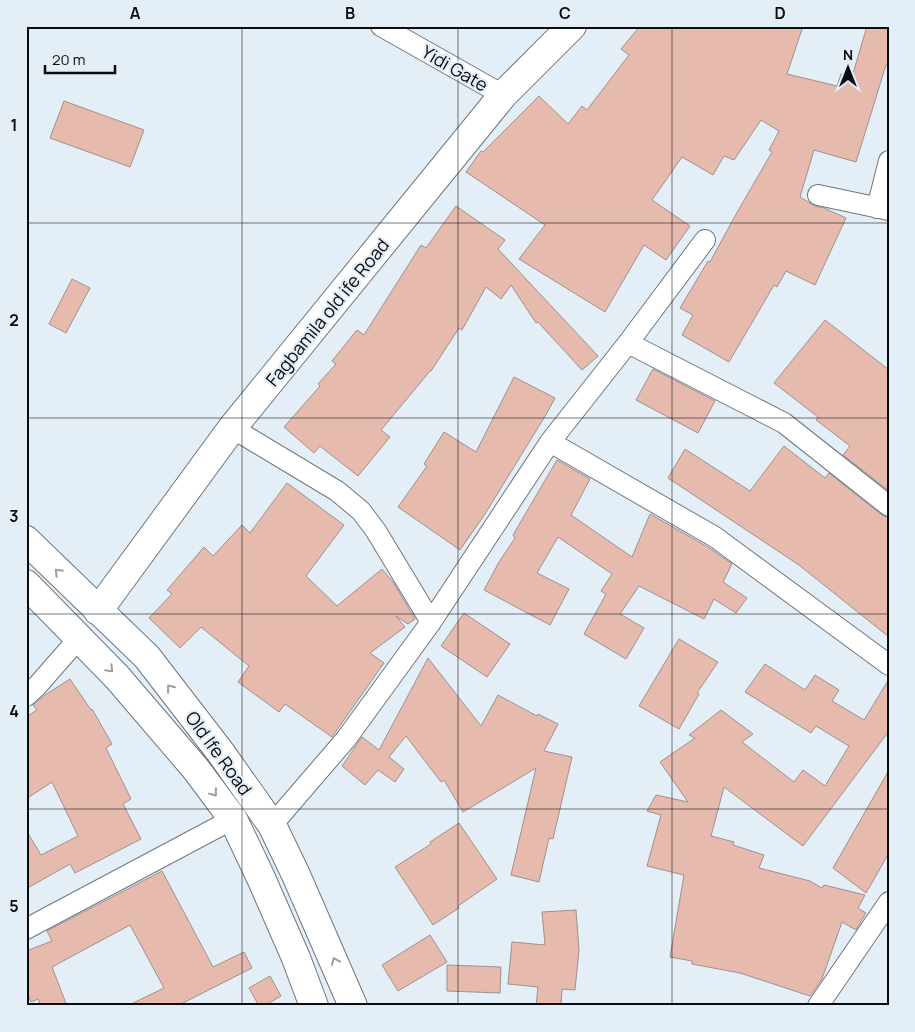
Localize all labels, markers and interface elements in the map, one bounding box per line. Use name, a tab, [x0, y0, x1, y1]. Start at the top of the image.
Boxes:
text: A	[130, 2, 141, 24]
text: B	[345, 2, 355, 24]
text: C	[559, 2, 571, 24]
text: D	[774, 2, 786, 24]
street label: Yidi Gate	[417, 39, 493, 97]
scale bar	[45, 42, 115, 74]
north arrow	[822, 42, 872, 92]
text: N	[843, 45, 853, 64]
text: 20 m	[52, 49, 85, 70]
text: 1	[10, 114, 18, 136]
street label: Fagbamila old ife Road	[260, 233, 394, 391]
text: 2	[9, 309, 19, 331]
text: 3	[9, 505, 19, 527]
one-way arrow	[54, 568, 63, 577]
one-way arrow	[104, 663, 113, 672]
one-way arrow	[168, 685, 176, 694]
text: 4	[9, 700, 19, 722]
street label: Old Ife Road	[180, 706, 258, 800]
one-way arrow	[208, 787, 217, 797]
text: 5	[9, 895, 19, 917]
one-way arrow	[331, 957, 341, 966]

